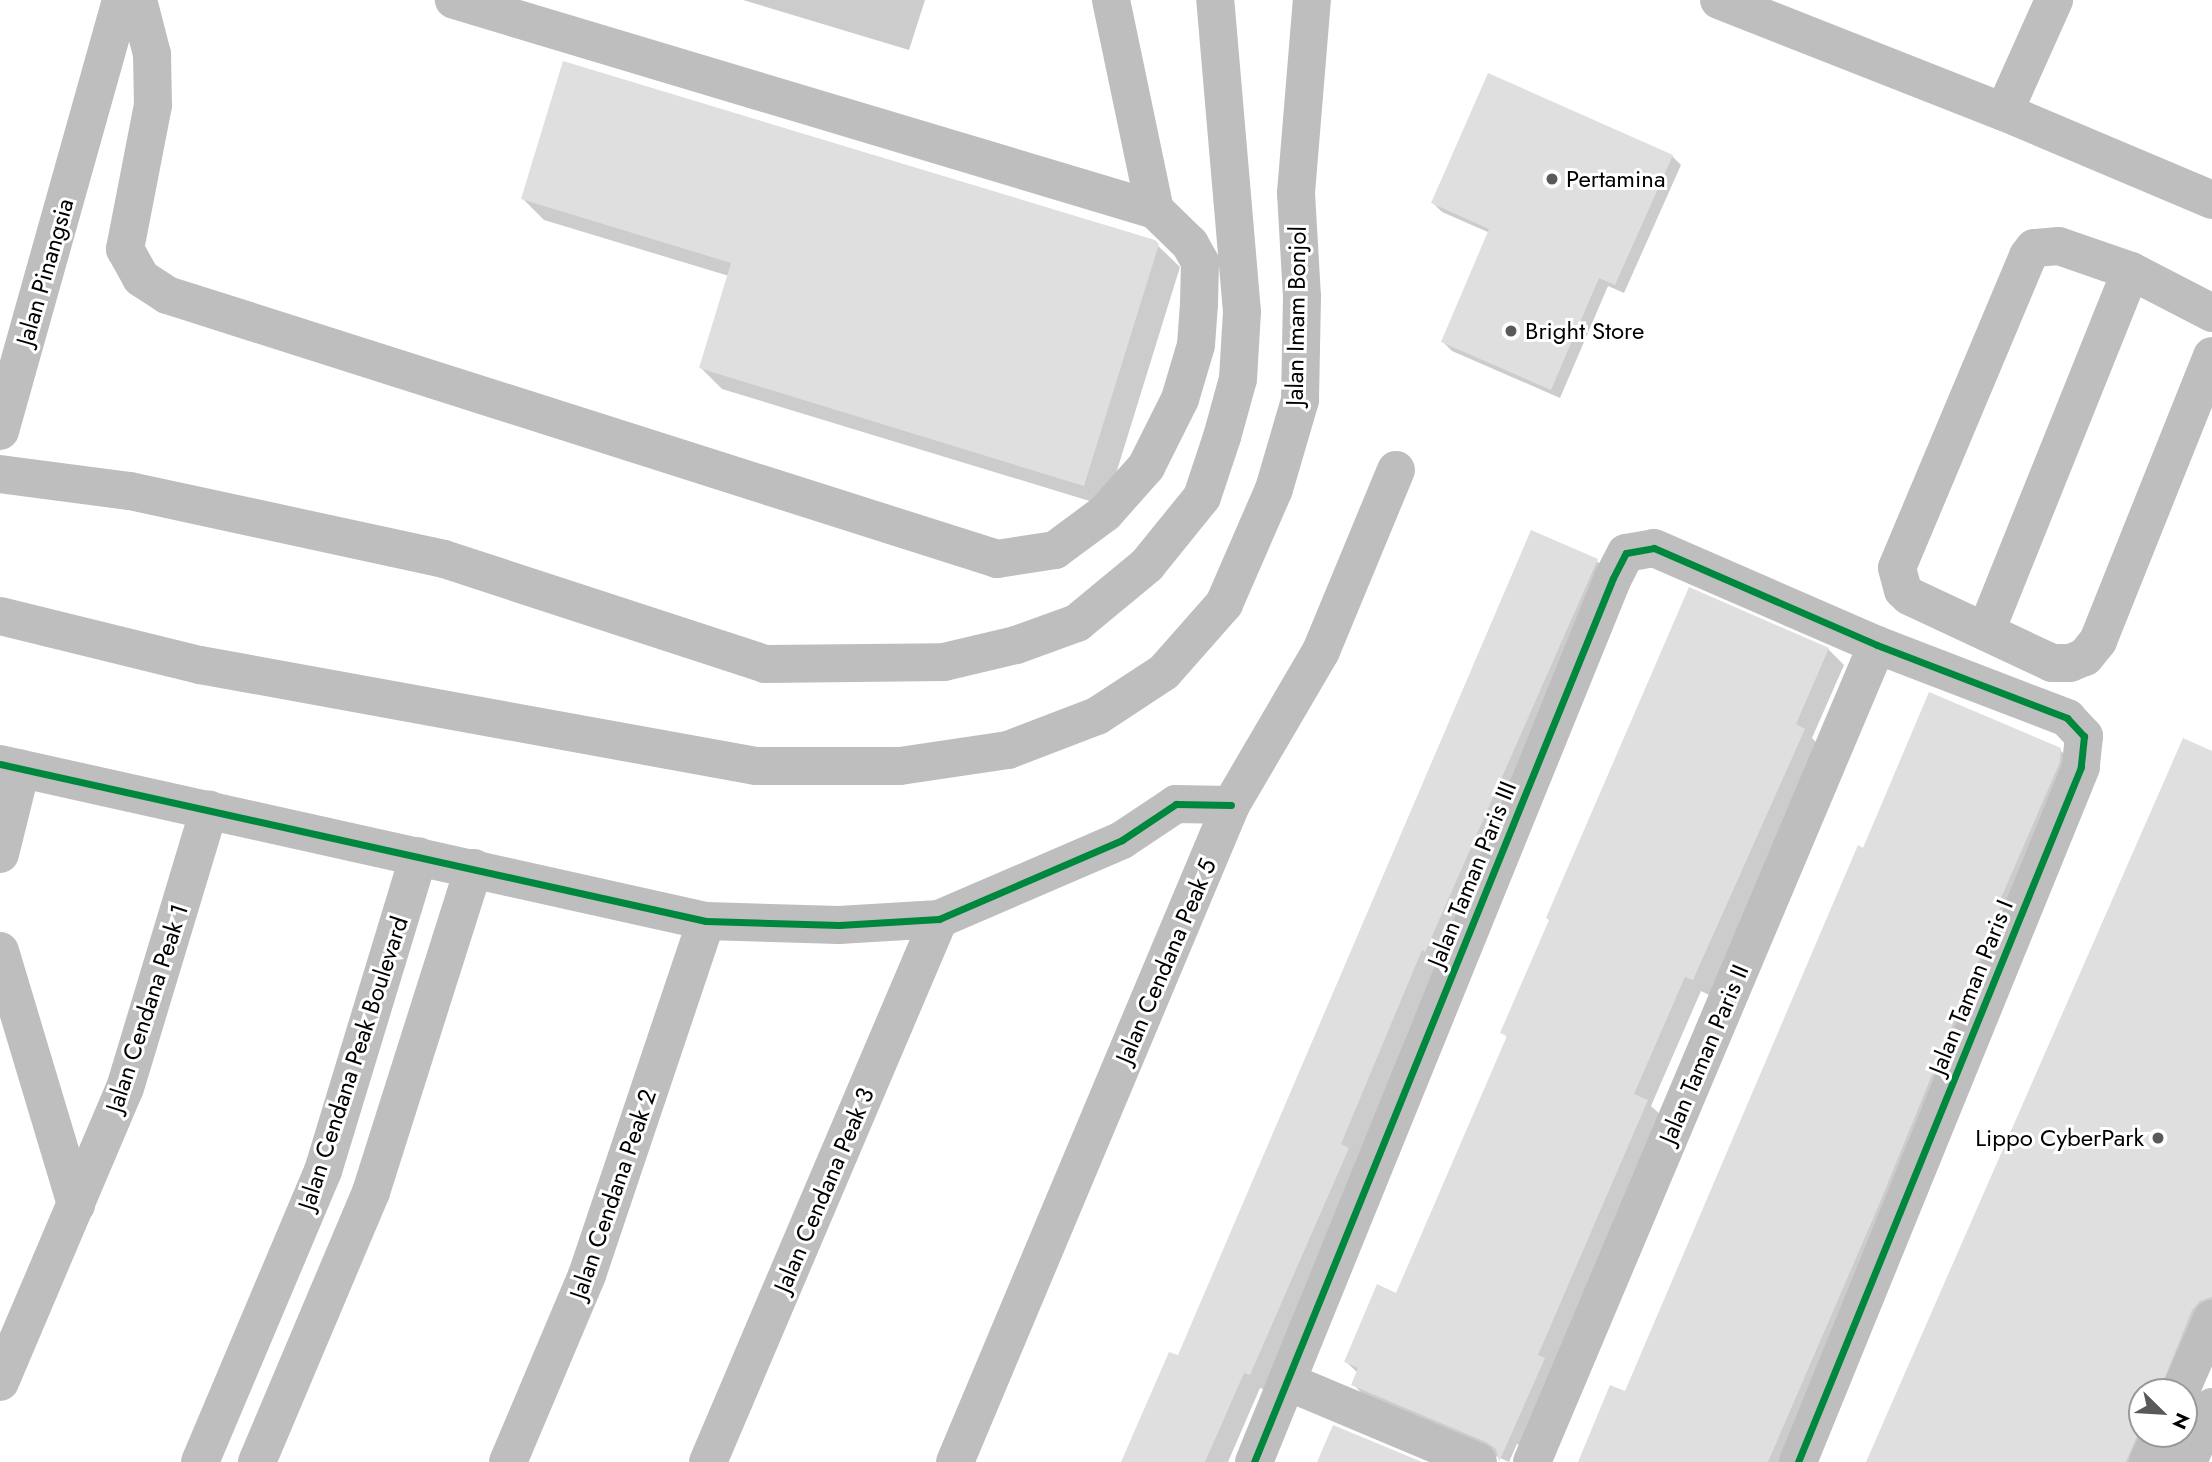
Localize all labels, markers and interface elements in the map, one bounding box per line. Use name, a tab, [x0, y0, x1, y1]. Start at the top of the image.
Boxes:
place label: Pertamina	[1566, 165, 1665, 193]
marker: Pertamina	[1544, 171, 1560, 187]
street label: Jalan Pinangsia	[10, 195, 80, 349]
street label: Jalan Imam Bonjol	[1280, 226, 1312, 406]
place label: Bright Store	[1525, 317, 1644, 345]
marker: Bright Store	[1503, 323, 1519, 339]
street label: Jalan Taman Paris III	[1422, 777, 1522, 971]
street label: Jalan Cendana Peak 5	[1110, 854, 1222, 1068]
street label: Jalan Taman Paris I	[1923, 896, 2019, 1078]
street label: Jalan Cendana Peak 1	[100, 900, 194, 1116]
street label: Jalan Cendana Peak Boulevard	[292, 913, 414, 1213]
street label: Jalan Taman Paris II	[1653, 960, 1755, 1148]
street label: Jalan Cendana Peak 3	[768, 1083, 880, 1297]
street label: Jalan Cendana Peak 2	[564, 1085, 662, 1303]
place label: Lippo CyberPark	[1975, 1124, 2144, 1152]
marker: Lippo CyberPark	[2150, 1130, 2166, 1146]
north arrow	[2128, 1378, 2198, 1448]
text: N	[2165, 1409, 2196, 1433]

